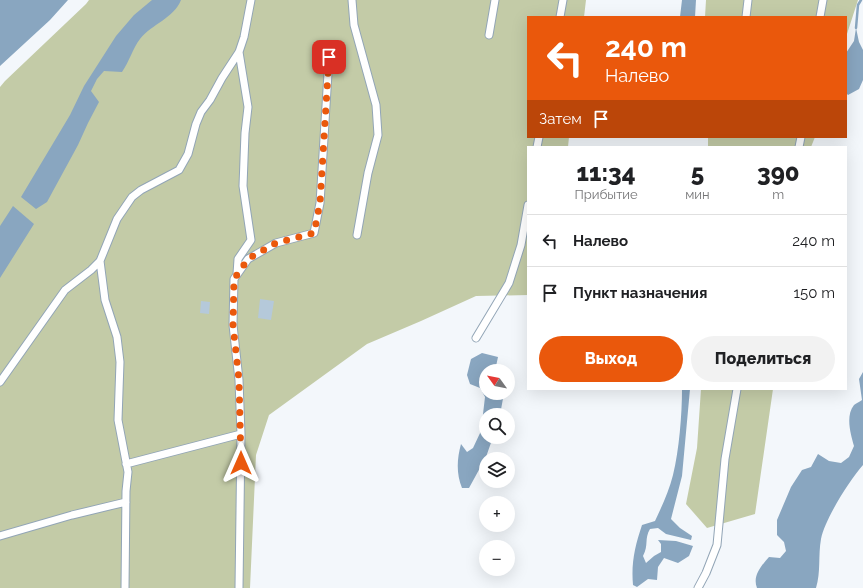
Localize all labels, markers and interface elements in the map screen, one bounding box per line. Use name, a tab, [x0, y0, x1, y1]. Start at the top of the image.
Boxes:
text: 240 m	[605, 31, 687, 64]
icon: left	[539, 32, 591, 84]
pin	[312, 40, 346, 74]
icon: arrive	[318, 46, 340, 68]
text: Налево	[605, 65, 669, 86]
icon: arrive	[590, 108, 612, 130]
text: Затем	[539, 110, 582, 128]
text: 11:34	[577, 158, 636, 187]
text: 5	[691, 158, 704, 187]
text: 390	[757, 158, 800, 187]
text: Прибытие	[574, 187, 638, 202]
text: мин	[685, 187, 710, 202]
text: m	[772, 187, 784, 202]
icon: left	[539, 230, 561, 252]
text: Налево	[573, 232, 628, 250]
text: 240 m	[792, 232, 835, 250]
icon: arrive	[539, 282, 561, 304]
text: Пункт назначения	[573, 284, 707, 302]
text: 150 m	[794, 284, 835, 302]
button: Выход	[539, 336, 683, 382]
button: Поделиться	[691, 336, 835, 382]
north arrow	[479, 364, 515, 400]
map controls	[479, 364, 515, 576]
button: search	[479, 408, 515, 444]
position arrow	[220, 442, 262, 484]
button: layers	[479, 452, 515, 488]
button: +	[479, 496, 515, 532]
button: −	[479, 540, 515, 576]

